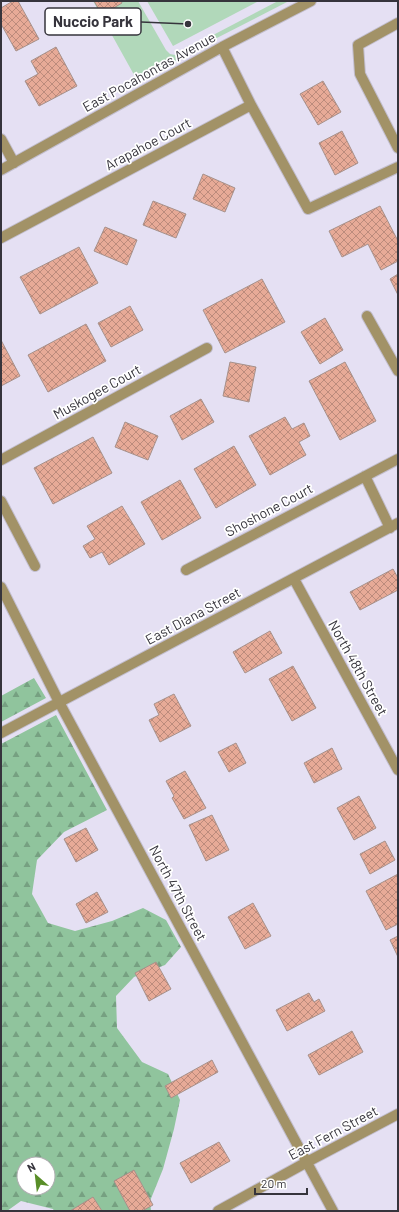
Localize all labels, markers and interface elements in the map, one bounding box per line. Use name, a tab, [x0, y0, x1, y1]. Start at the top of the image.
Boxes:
callout: Nuccio Park	[45, 8, 141, 35]
text: Nuccio Park	[53, 12, 133, 30]
street label: East Pocahontas Avenue	[79, 28, 218, 115]
street label: Arapahoe Court	[102, 114, 194, 173]
street label: Muskogee Court	[50, 360, 144, 423]
street label: Shoshone Court	[222, 479, 315, 540]
street label: East Diana Street	[142, 583, 243, 648]
street label: North 48th Street	[325, 617, 392, 718]
street label: North 47th Street	[146, 842, 211, 943]
street label: East Fern Street	[285, 1102, 380, 1163]
north arrow	[16, 1156, 56, 1196]
text: N	[25, 1159, 37, 1174]
scale bar	[255, 1170, 307, 1196]
text: 20 m	[261, 1176, 287, 1190]

